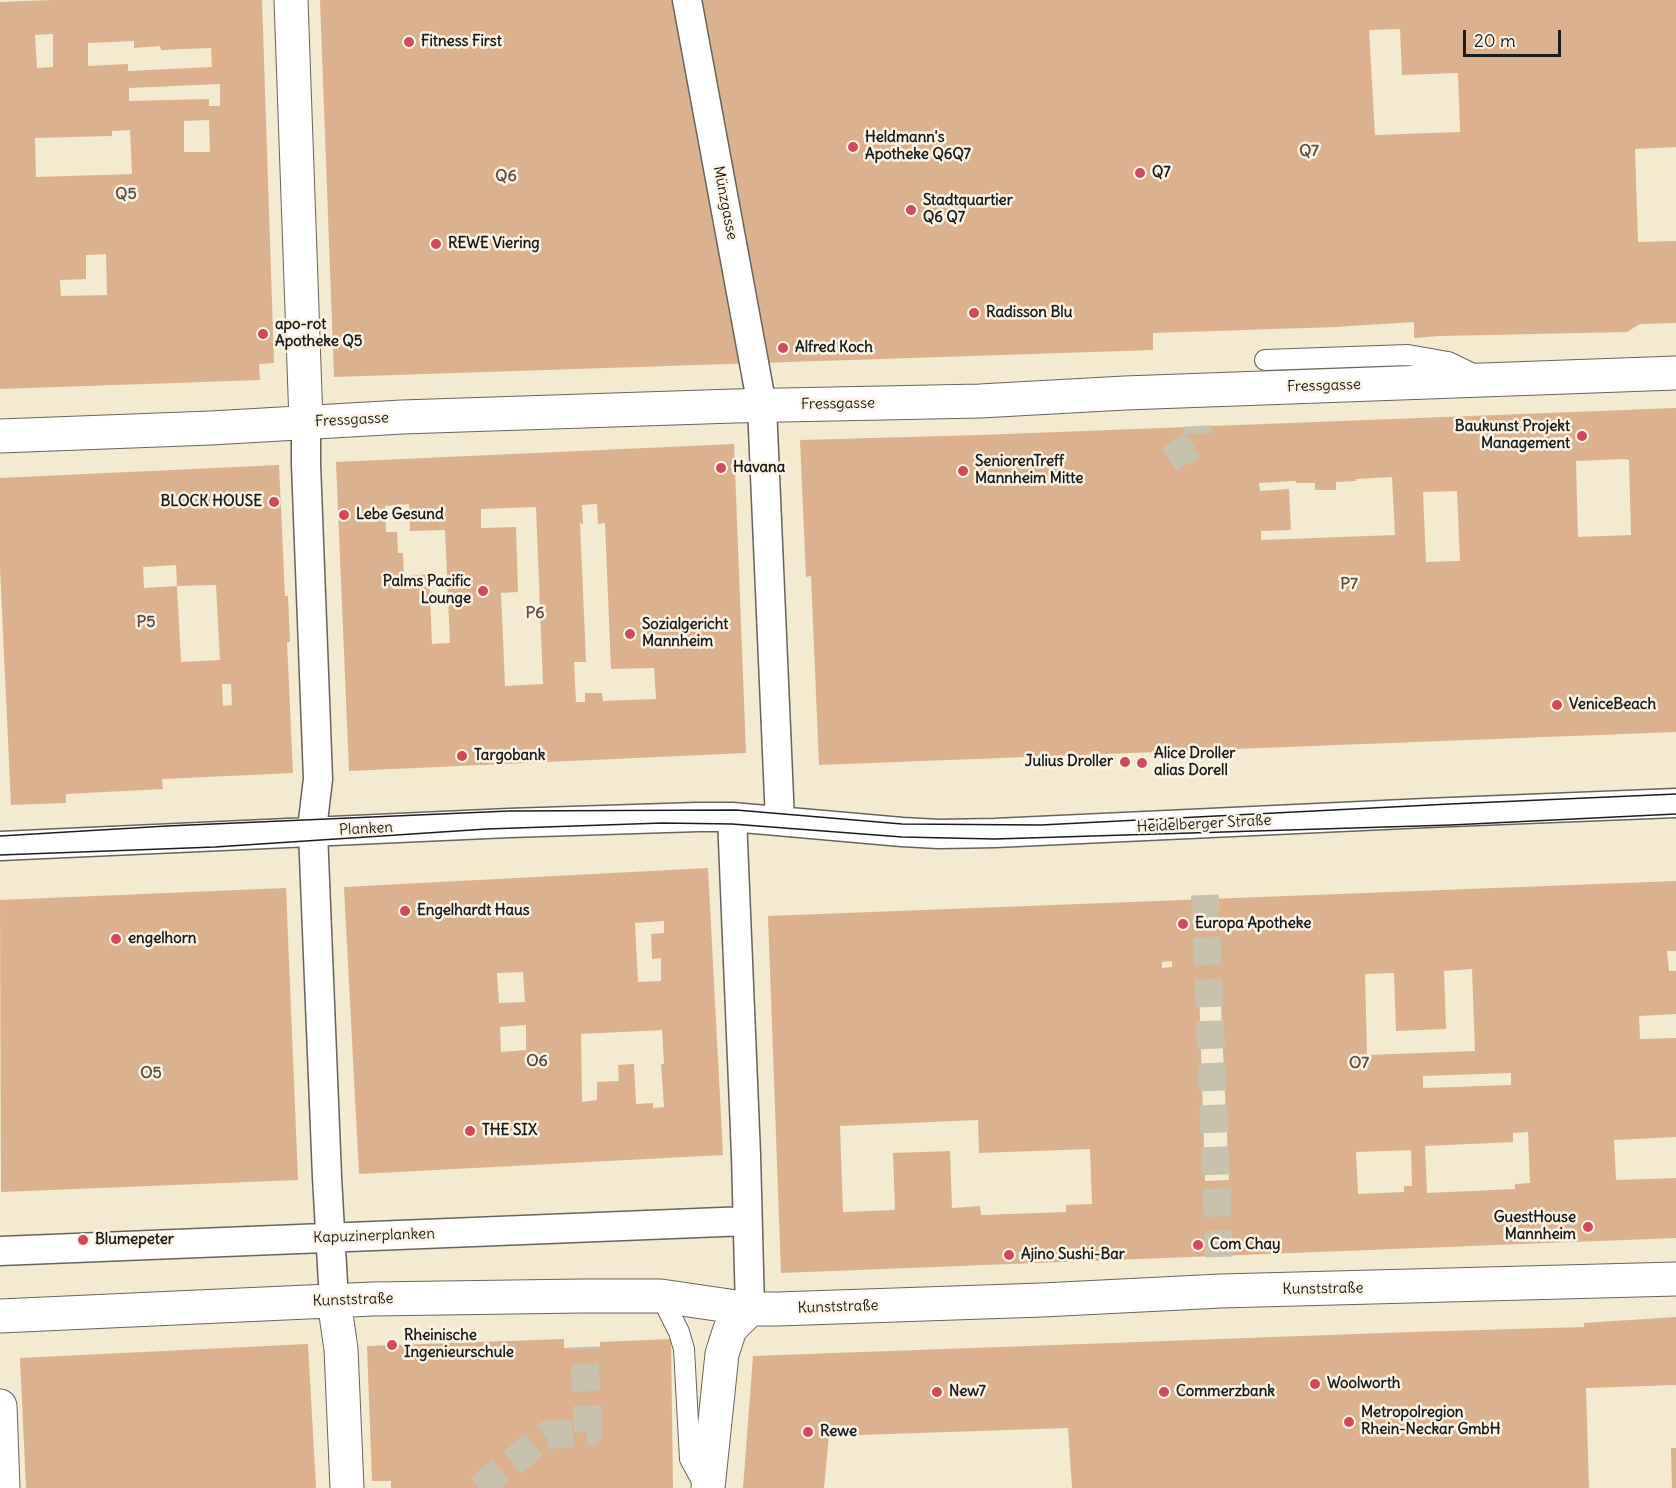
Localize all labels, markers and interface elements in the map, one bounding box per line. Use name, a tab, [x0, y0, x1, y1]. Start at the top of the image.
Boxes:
scale bar	[1466, 18, 1564, 56]
text: 20 m	[1474, 29, 1516, 52]
place label: Fitness First	[421, 33, 502, 51]
marker: Fitness First	[402, 35, 416, 49]
place label: Heldmann's Apotheke Q6Q7	[865, 129, 971, 164]
marker: Heldmann's Apotheke Q6Q7	[846, 140, 860, 154]
district label: Q7	[1299, 141, 1319, 161]
street label: Münzgasse	[709, 164, 741, 242]
place label: Q7	[1152, 164, 1171, 182]
district label: Q6	[495, 166, 517, 186]
marker: Q7	[1133, 166, 1147, 180]
district label: Q5	[115, 184, 137, 204]
place label: Stadtquartier Q6 Q7	[923, 192, 1013, 227]
marker: Stadtquartier Q6 Q7	[904, 203, 918, 217]
place label: REWE Viering	[448, 235, 540, 253]
marker: REWE Viering	[429, 237, 443, 251]
place label: Radisson Blu	[986, 304, 1072, 322]
marker: Radisson Blu	[967, 306, 981, 320]
place label: apo-rot Apotheke Q5	[275, 316, 362, 351]
marker: apo-rot Apotheke Q5	[256, 327, 270, 341]
place label: Alfred Koch	[795, 339, 873, 357]
marker: Alfred Koch	[776, 341, 790, 355]
street label: Fressgasse	[1287, 376, 1361, 396]
street label: Fressgasse	[801, 394, 875, 414]
street label: Fressgasse	[315, 409, 389, 431]
place label: Baukunst Projekt Management	[1455, 418, 1570, 453]
marker: Baukunst Projekt Management	[1575, 429, 1589, 443]
place label: SeniorenTreff Mannheim Mitte	[975, 453, 1083, 488]
place label: Havana	[733, 459, 785, 477]
marker: Havana	[714, 461, 728, 475]
marker: SeniorenTreff Mannheim Mitte	[956, 464, 970, 478]
place label: BLOCK HOUSE	[160, 493, 262, 511]
marker: BLOCK HOUSE	[267, 495, 281, 509]
place label: Lebe Gesund	[356, 506, 444, 524]
marker: Lebe Gesund	[337, 508, 351, 522]
place label: Palms Pacific Lounge	[383, 573, 471, 608]
district label: P7	[1340, 574, 1358, 594]
marker: Palms Pacific Lounge	[476, 584, 490, 598]
district label: P6	[526, 603, 544, 623]
district label: P5	[137, 612, 155, 632]
place label: Sozialgericht Mannheim	[642, 616, 728, 651]
marker: Sozialgericht Mannheim	[623, 627, 637, 641]
place label: VeniceBeach	[1569, 696, 1656, 714]
marker: VeniceBeach	[1550, 698, 1564, 712]
place label: Alice Droller alias Dorell	[1154, 745, 1235, 780]
place label: Targobank	[474, 747, 545, 765]
marker: Targobank	[455, 749, 469, 763]
place label: Julius Droller	[1025, 753, 1113, 771]
marker: Julius Droller	[1118, 755, 1132, 769]
marker: Alice Droller alias Dorell	[1135, 756, 1149, 770]
street label: Heidelberger Straße	[1136, 811, 1272, 837]
street label: Planken	[339, 819, 393, 839]
place label: Engelhardt Haus	[417, 902, 530, 920]
marker: Engelhardt Haus	[398, 904, 412, 918]
place label: Europa Apotheke	[1195, 915, 1311, 933]
marker: Europa Apotheke	[1176, 917, 1190, 931]
place label: engelhorn	[128, 930, 196, 948]
marker: engelhorn	[109, 932, 123, 946]
district label: O6	[526, 1051, 548, 1071]
district label: O7	[1349, 1053, 1369, 1073]
district label: O5	[140, 1063, 162, 1083]
place label: THE SIX	[482, 1122, 537, 1140]
marker: THE SIX	[463, 1124, 477, 1138]
place label: GuestHouse Mannheim	[1494, 1209, 1576, 1244]
marker: GuestHouse Mannheim	[1581, 1220, 1595, 1234]
street label: Kapuzinerplanken	[313, 1225, 435, 1247]
place label: Blumepeter	[95, 1231, 174, 1249]
marker: Blumepeter	[76, 1233, 90, 1247]
place label: Com Chay	[1210, 1236, 1280, 1254]
marker: Com Chay	[1191, 1238, 1205, 1252]
place label: Ajino Sushi-Bar	[1021, 1246, 1125, 1264]
marker: Ajino Sushi-Bar	[1002, 1248, 1016, 1262]
street label: Kunststraße	[1282, 1279, 1364, 1299]
street label: Kunststraße	[312, 1290, 394, 1310]
street label: Kunststraße	[797, 1297, 879, 1317]
place label: Rheinische Ingenieurschule	[404, 1327, 514, 1362]
marker: Rheinische Ingenieurschule	[385, 1338, 399, 1352]
place label: Woolworth	[1327, 1375, 1400, 1393]
marker: Woolworth	[1308, 1377, 1322, 1391]
place label: New7	[949, 1383, 986, 1401]
place label: Commerzbank	[1176, 1383, 1275, 1401]
marker: New7	[930, 1385, 944, 1399]
marker: Commerzbank	[1157, 1385, 1171, 1399]
place label: Metropolregion Rhein-Neckar GmbH	[1361, 1404, 1500, 1439]
marker: Metropolregion Rhein-Neckar GmbH	[1342, 1415, 1356, 1429]
place label: Rewe	[820, 1423, 857, 1441]
marker: Rewe	[801, 1425, 815, 1439]

